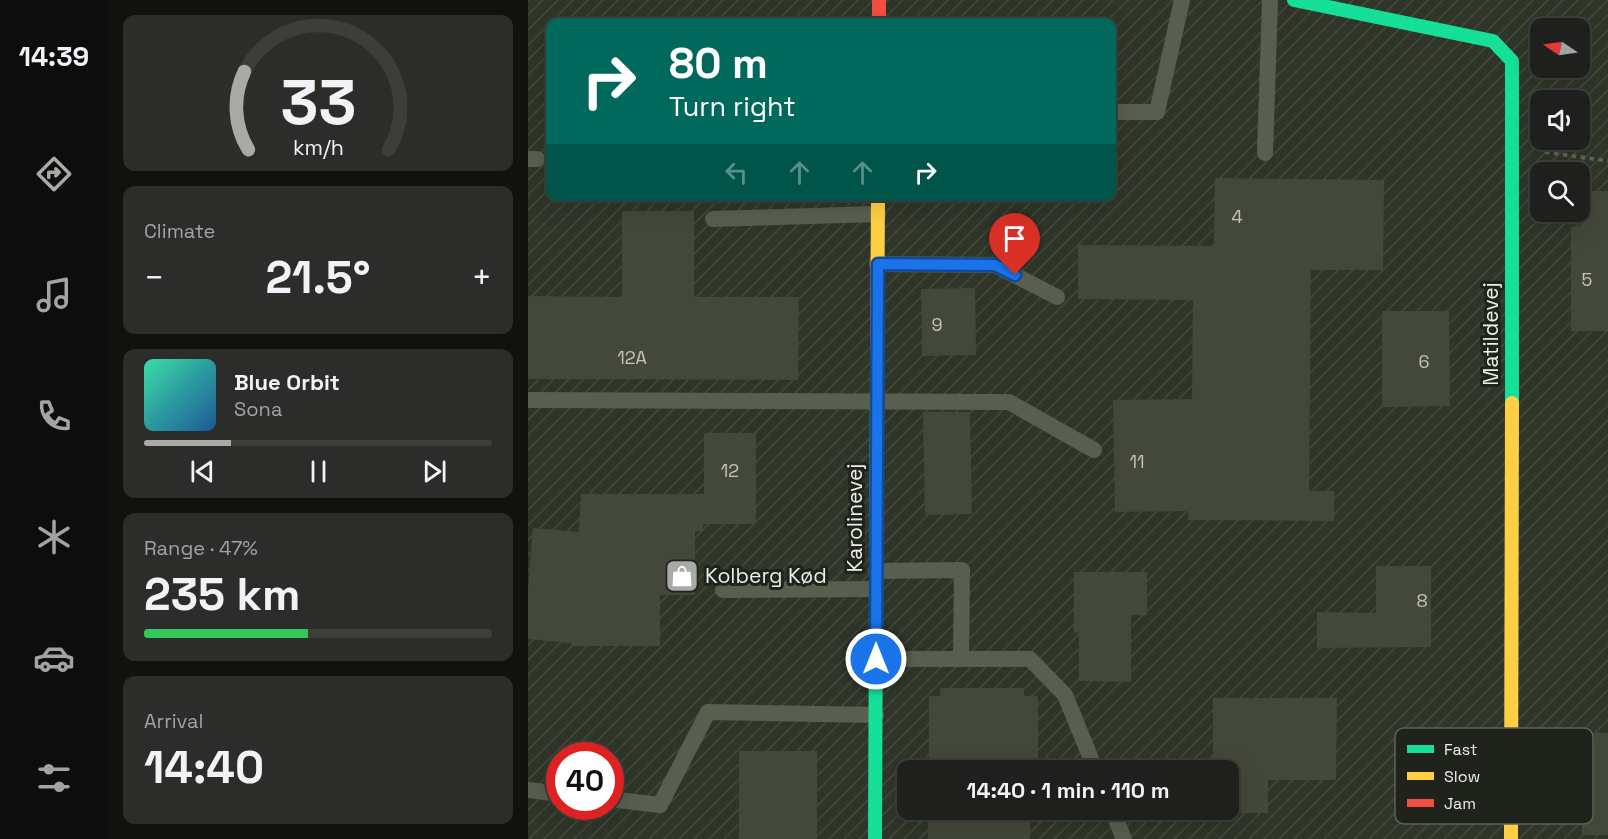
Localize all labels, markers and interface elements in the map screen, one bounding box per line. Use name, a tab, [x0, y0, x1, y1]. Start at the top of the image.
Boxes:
north arrow	[1530, 18, 1590, 78]
map controls	[1530, 18, 1590, 222]
text: 80 m	[669, 37, 768, 90]
text: 14:39	[19, 39, 89, 74]
icon: right	[570, 42, 648, 120]
text: 33	[280, 63, 356, 142]
text: Turn right	[669, 89, 796, 124]
button: sound	[1530, 90, 1590, 150]
text: km/h	[292, 134, 344, 161]
icon: directions	[33, 153, 75, 195]
icon: left	[720, 156, 753, 189]
icon: ahead	[783, 156, 816, 189]
icon: ahead	[846, 156, 879, 189]
icon: right	[909, 156, 942, 189]
button: search	[1530, 162, 1590, 222]
house number: 4	[1231, 205, 1243, 228]
pin	[989, 213, 1040, 275]
text: Climate	[144, 218, 215, 244]
icon: arrive	[998, 222, 1031, 255]
text: 21.5°	[265, 249, 371, 306]
text: −	[144, 257, 164, 299]
text: +	[472, 257, 492, 299]
house number: 5	[1582, 268, 1592, 291]
icon: music	[33, 274, 75, 316]
street label: Matildevej	[1477, 282, 1504, 386]
house number: 9	[931, 313, 943, 336]
house number: 12A	[617, 346, 647, 369]
house number: 6	[1418, 350, 1430, 373]
text: Blue Orbit	[234, 368, 340, 396]
icon: phone	[33, 395, 75, 437]
text: Sona	[234, 396, 282, 422]
house number: 11	[1129, 450, 1145, 473]
icon: previous	[186, 455, 219, 488]
icon: pause	[302, 455, 335, 488]
icon: next	[418, 455, 451, 488]
house number: 12	[721, 459, 739, 482]
street label: Karolinevej	[841, 463, 868, 573]
icon: climate	[33, 516, 75, 558]
text: Range · 47%	[144, 535, 258, 561]
shop icon: Kolberg Kød	[664, 558, 700, 594]
place label: Kolberg Kød	[705, 562, 827, 589]
text: 235 km	[144, 566, 300, 623]
house number: 8	[1416, 589, 1428, 612]
position arrow	[844, 627, 908, 691]
icon: car	[33, 637, 75, 679]
text: Arrival	[144, 708, 203, 734]
legend	[1395, 728, 1593, 824]
text: 14:40	[144, 739, 264, 796]
text: Fast	[1444, 739, 1477, 760]
speed limit sign: 40	[546, 742, 624, 820]
icon: filters	[33, 757, 75, 799]
text: Slow	[1444, 766, 1480, 787]
text: 14:40 · 1 min · 110 m	[967, 776, 1169, 804]
text: Jam	[1444, 793, 1476, 814]

